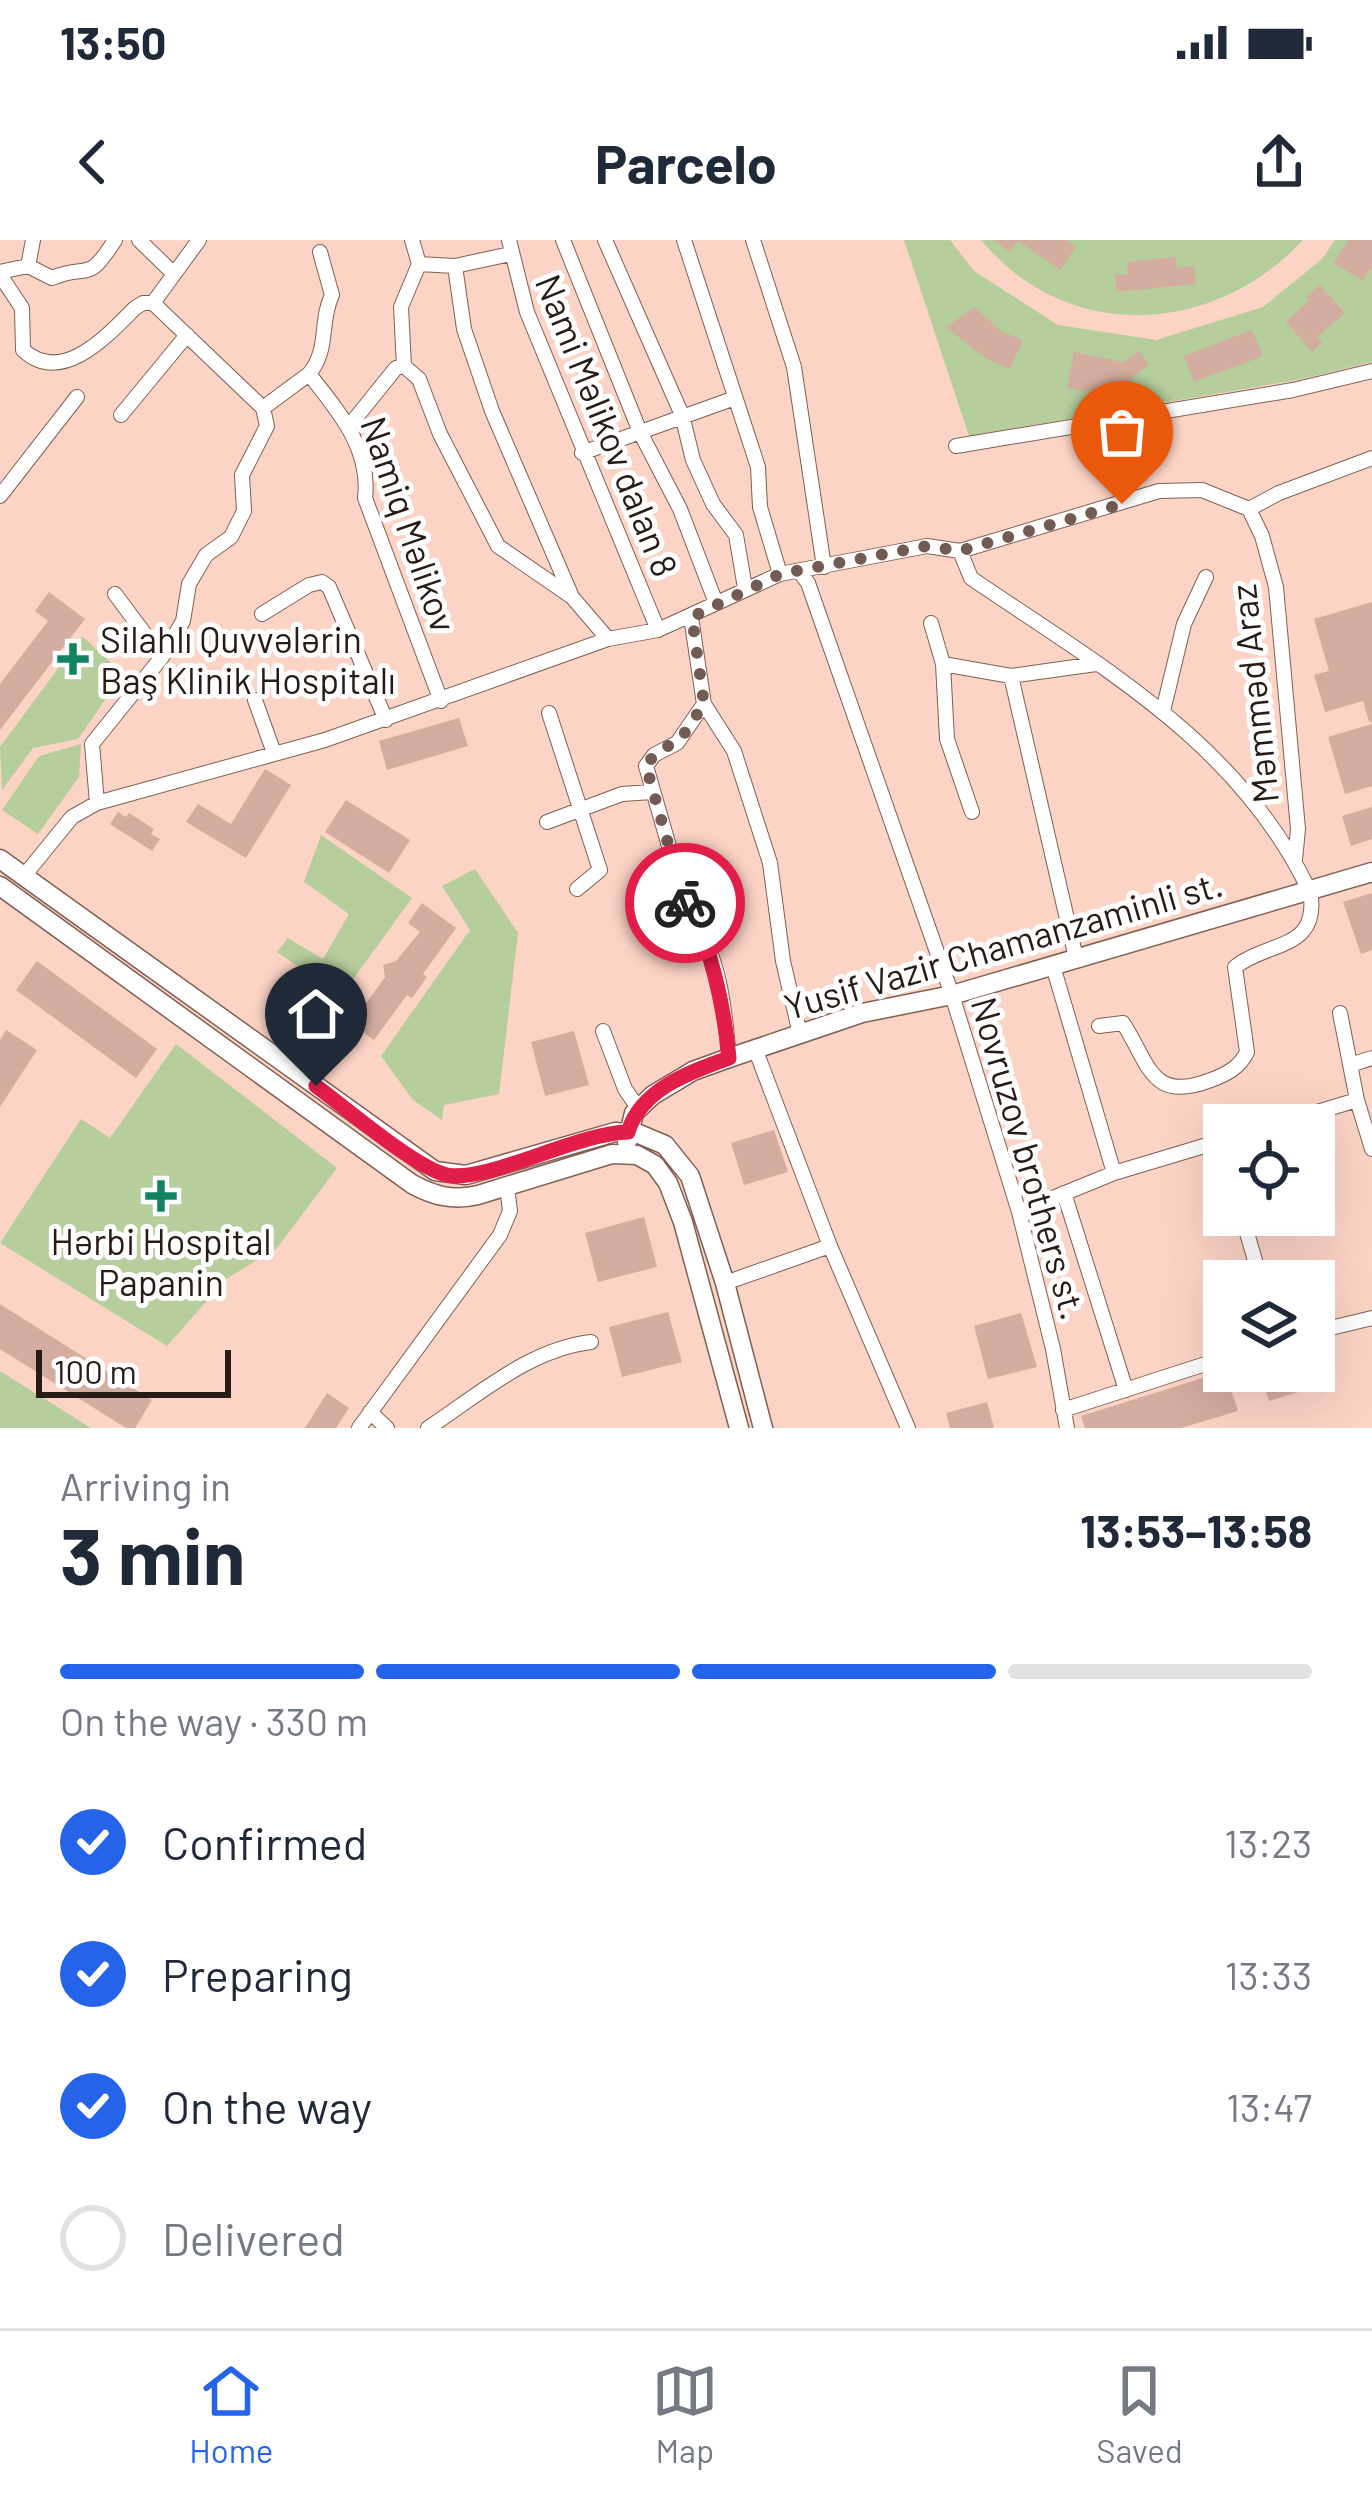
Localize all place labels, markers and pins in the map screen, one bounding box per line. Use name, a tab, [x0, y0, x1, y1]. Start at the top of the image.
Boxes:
pin	[1071, 381, 1173, 504]
place label: Silahlı Quvvələrin Baş Klinik Hospitalı	[100, 617, 396, 701]
marker: Silahlı Quvvələrin Baş Klinik Hospitalı	[57, 643, 89, 675]
pin	[265, 963, 367, 1086]
marker: Hərbi Hospital Papanin	[145, 1180, 177, 1212]
place label: Hərbi Hospital Papanin	[50, 1219, 272, 1303]

